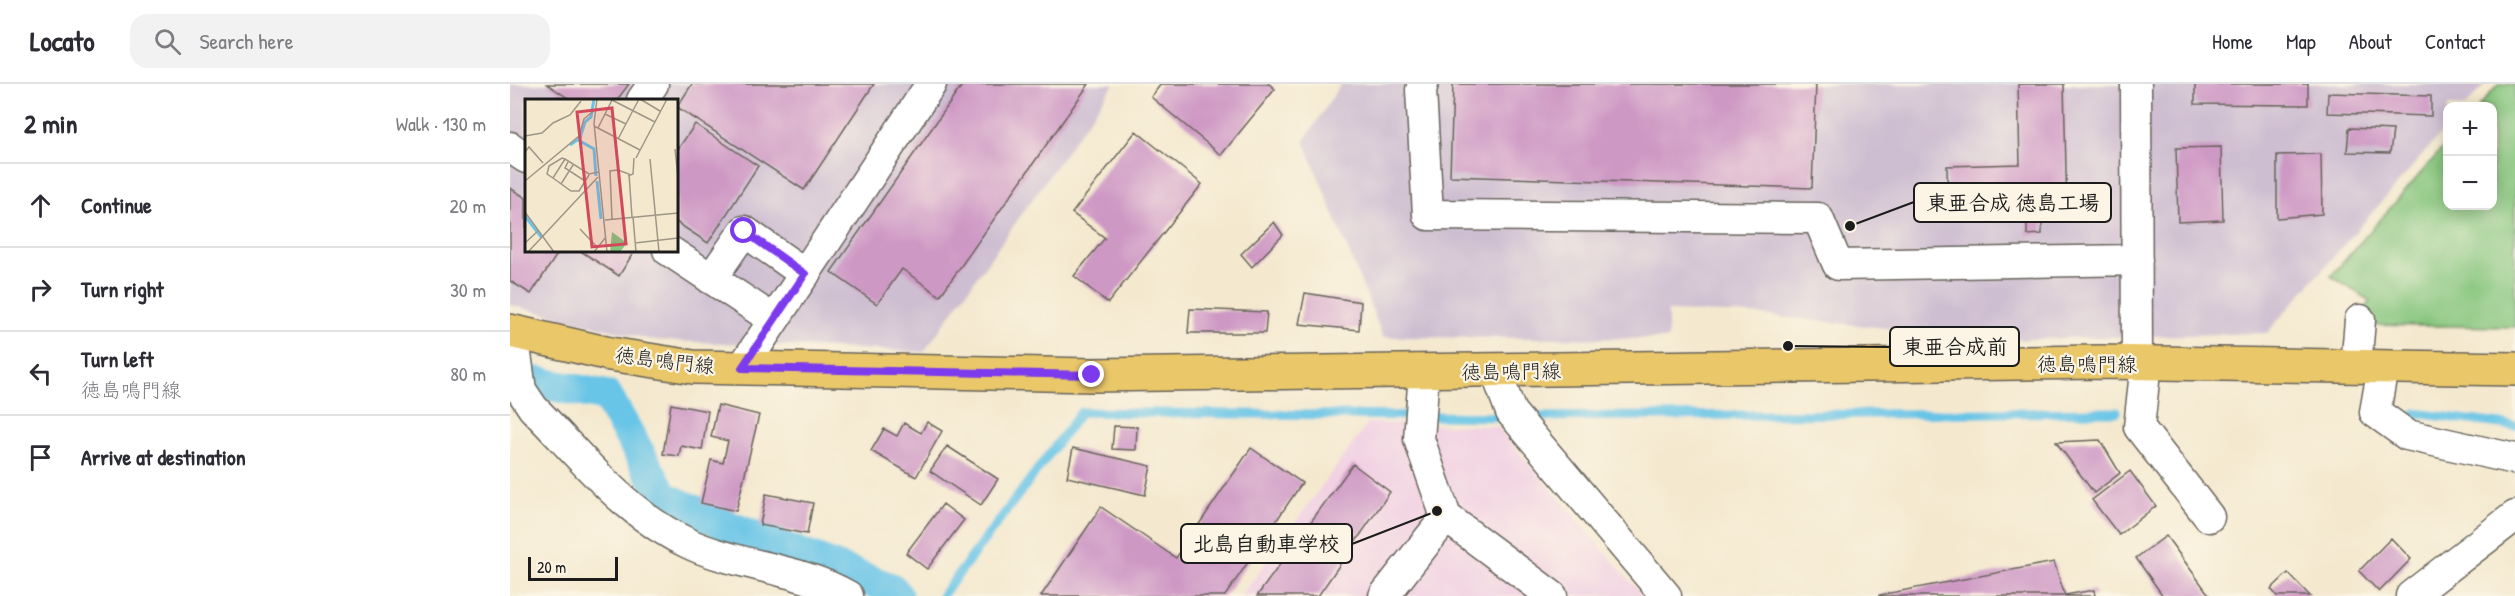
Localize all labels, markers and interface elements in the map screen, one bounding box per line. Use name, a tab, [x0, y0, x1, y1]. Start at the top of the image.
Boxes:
search box	[130, 14, 550, 68]
text: Locato	[30, 22, 94, 60]
icon: search	[151, 25, 184, 58]
text: Search here	[199, 26, 293, 56]
text: Home	[2212, 27, 2253, 56]
text: Map	[2286, 27, 2316, 56]
text: About	[2349, 27, 2392, 56]
text: Contact	[2425, 27, 2485, 56]
inset map	[525, 99, 678, 252]
map controls	[2443, 102, 2497, 210]
button: +	[2443, 102, 2497, 156]
text: 2 min	[24, 106, 77, 141]
text: Walk · 130 m	[396, 110, 486, 137]
button: −	[2443, 156, 2497, 210]
callout: 東亜合成 徳島工場	[1914, 183, 2111, 222]
text: 東亜合成 徳島工場	[1927, 188, 2099, 217]
icon: ahead	[24, 189, 57, 222]
text: Continue	[81, 190, 152, 220]
text: 20 m	[449, 192, 486, 219]
route start	[730, 217, 756, 243]
icon: right	[24, 273, 57, 306]
text: Turn right	[81, 274, 164, 304]
text: 30 m	[450, 276, 486, 303]
callout: 東亜合成前	[1890, 327, 2019, 366]
text: 東亜合成前	[1903, 332, 2008, 361]
street label: 徳島鳴門線	[614, 341, 716, 379]
text: Turn left	[81, 344, 154, 374]
street label: 徳島鳴門線	[2037, 350, 2137, 377]
icon: left	[24, 357, 57, 390]
street label: 徳島鳴門線	[1461, 357, 1561, 385]
text: 80 m	[450, 360, 486, 387]
route end	[1078, 361, 1104, 387]
text: 徳島鳴門線	[81, 376, 181, 403]
icon: arrive	[24, 441, 57, 474]
text: Arrive at destination	[81, 442, 246, 472]
callout: 北島自動車学校	[1181, 524, 1352, 563]
text: 北島自動車学校	[1193, 529, 1340, 558]
scale bar	[528, 554, 618, 582]
text: 20 m	[537, 556, 566, 578]

